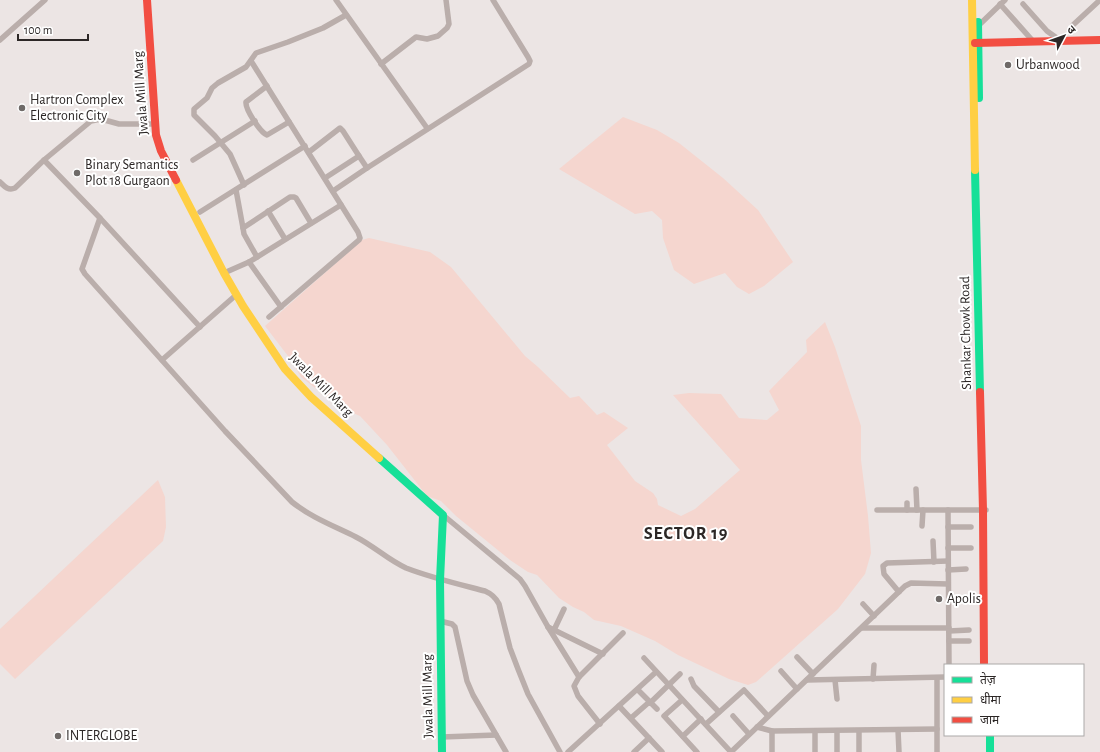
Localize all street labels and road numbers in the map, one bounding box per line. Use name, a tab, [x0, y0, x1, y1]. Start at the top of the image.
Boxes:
street label: Jwala Mill Marg	[131, 50, 151, 135]
street label: Shankar Chowk Road	[958, 276, 974, 390]
street label: Jwala Mill Marg	[286, 350, 356, 420]
street label: Jwala Mill Marg	[420, 654, 436, 738]

